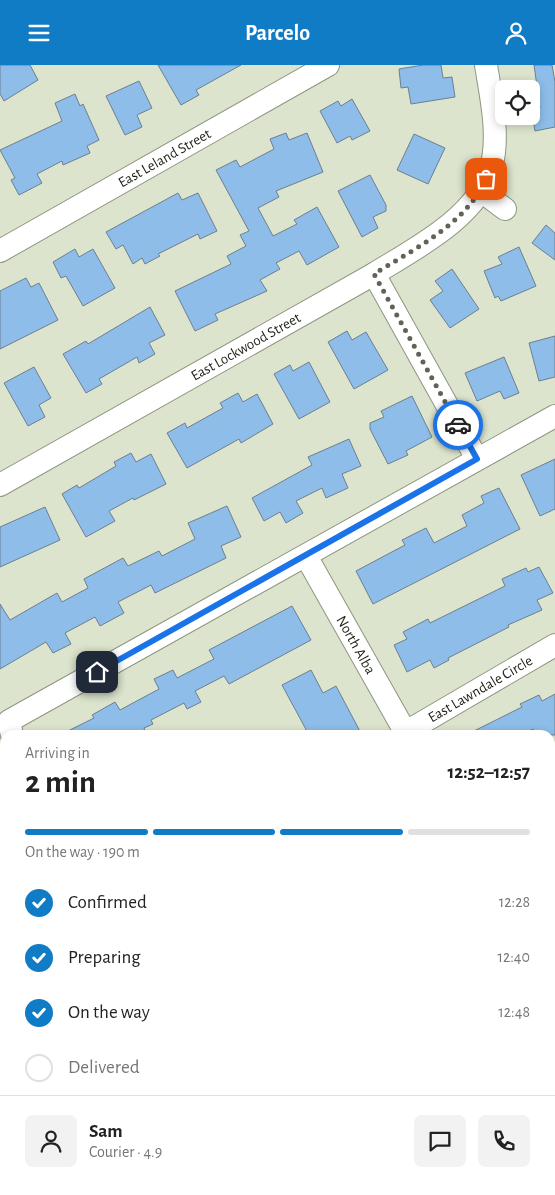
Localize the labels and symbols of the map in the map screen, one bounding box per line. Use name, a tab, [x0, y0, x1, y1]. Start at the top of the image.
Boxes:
street label: East Leland Street	[116, 126, 213, 190]
pin	[465, 158, 507, 200]
street label: East Lockwood Street	[188, 310, 303, 383]
courier	[433, 400, 483, 450]
street label: North Alba	[334, 613, 378, 677]
pin	[76, 651, 118, 693]
street label: East Lawndale Circle	[425, 652, 535, 725]

